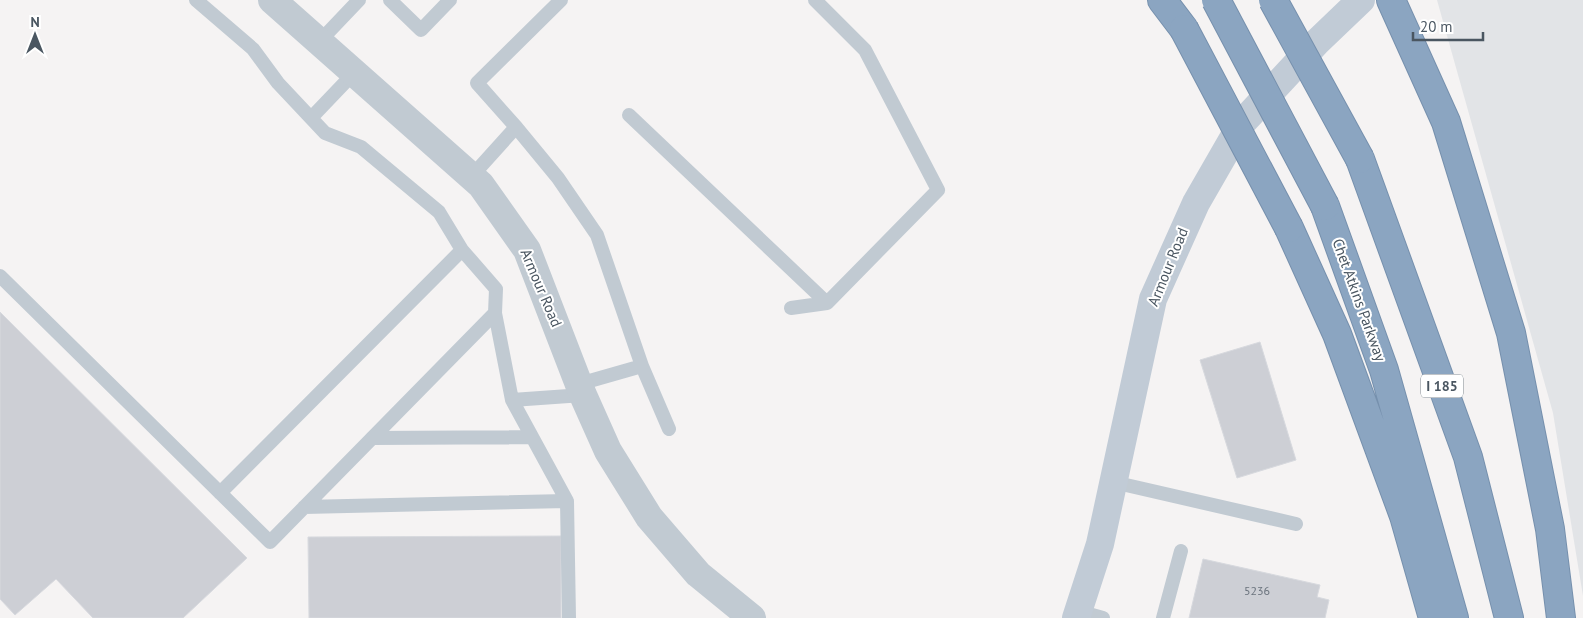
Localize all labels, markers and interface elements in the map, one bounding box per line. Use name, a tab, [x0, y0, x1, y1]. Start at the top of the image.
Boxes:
north arrow	[10, 10, 60, 60]
scale bar	[1413, 10, 1483, 42]
text: N	[30, 13, 40, 31]
text: 20 m	[1420, 17, 1453, 36]
street label: Armour Road	[1143, 225, 1192, 309]
street label: Chet Atkins Parkway	[1328, 236, 1391, 364]
street label: Armour Road	[516, 246, 566, 330]
road number: I 185	[1421, 374, 1463, 398]
house number: 5236	[1244, 583, 1270, 598]

